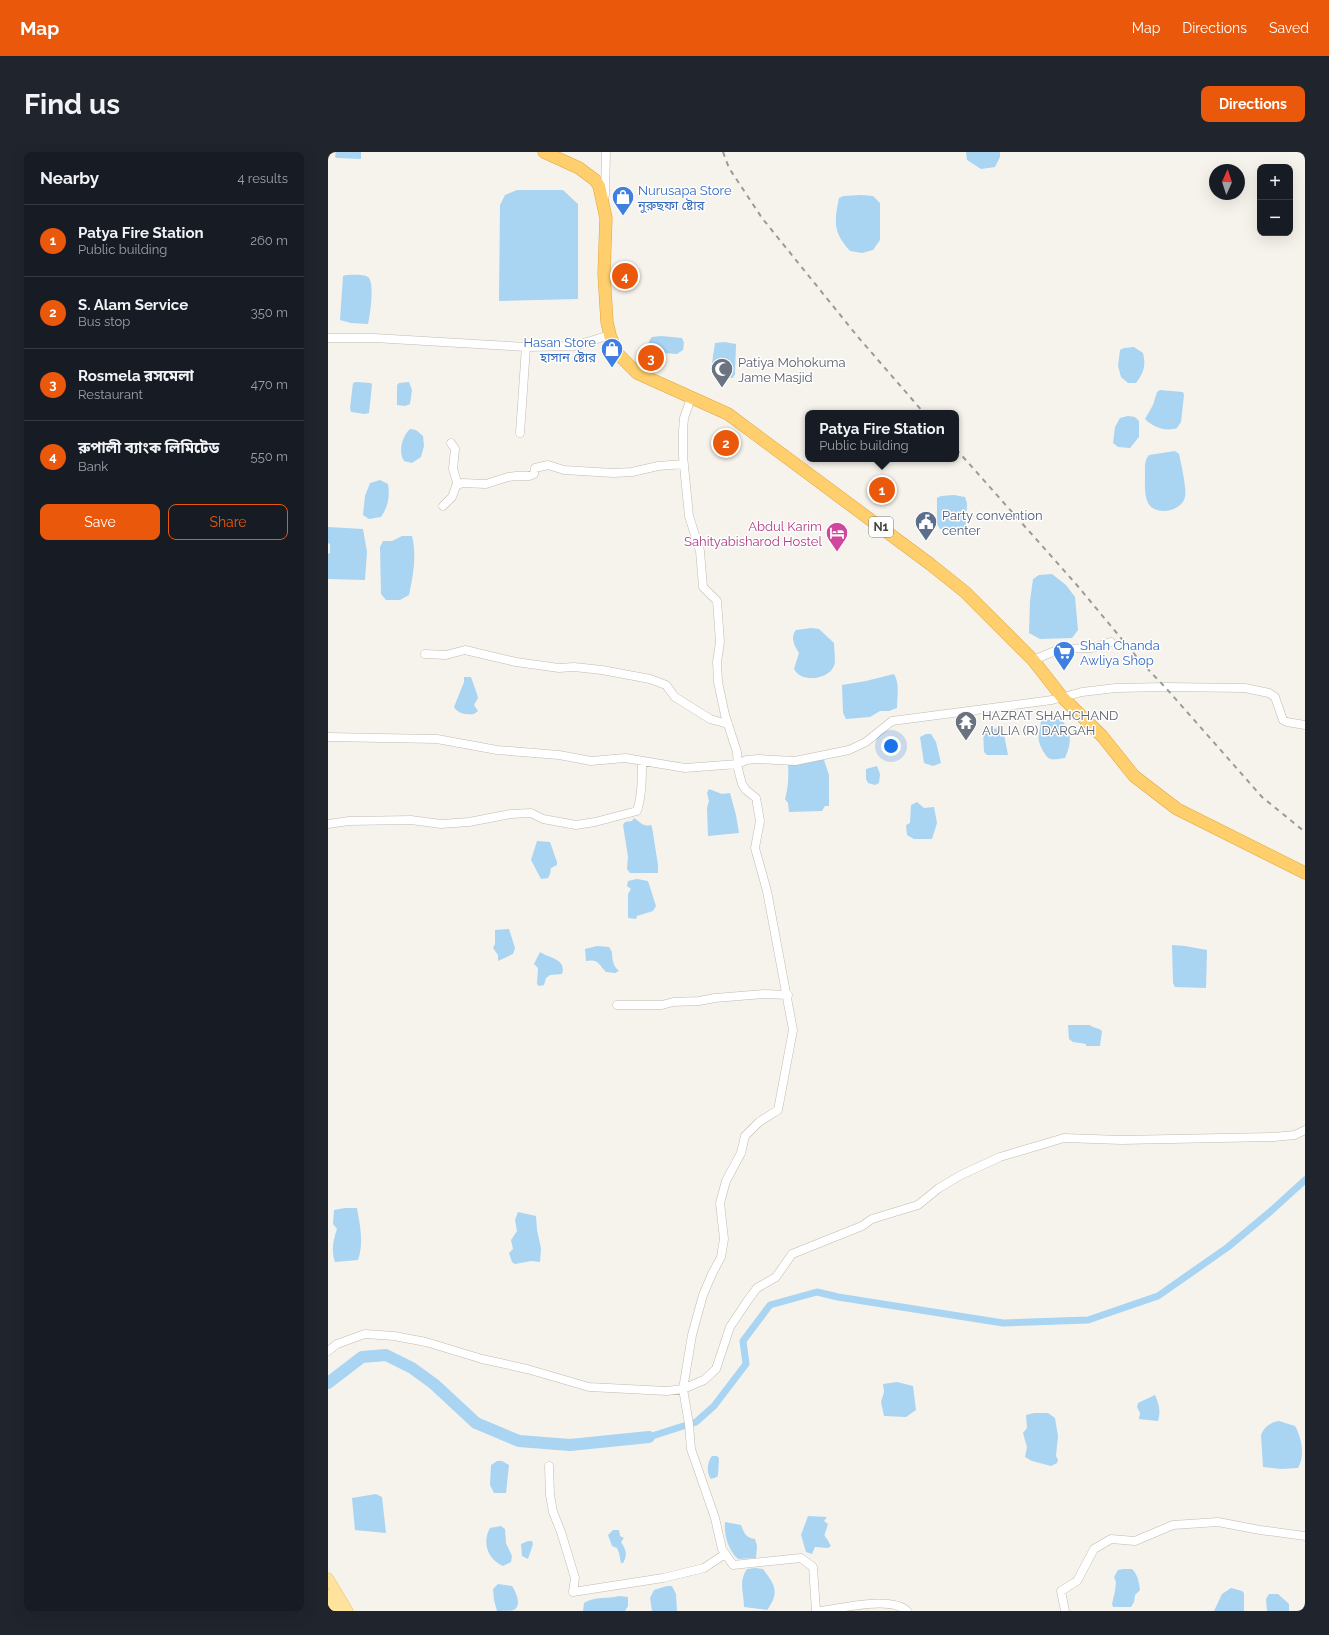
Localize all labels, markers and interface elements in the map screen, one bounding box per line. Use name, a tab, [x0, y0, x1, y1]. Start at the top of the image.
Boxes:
text: Map	[20, 17, 59, 39]
text: Map	[1132, 20, 1160, 36]
text: Directions	[1182, 20, 1247, 36]
text: Saved	[1269, 20, 1309, 36]
button: Directions	[1201, 86, 1305, 122]
text: Find us	[24, 88, 120, 121]
north arrow	[1209, 164, 1245, 200]
map controls	[1257, 164, 1293, 236]
button: +	[1257, 164, 1293, 200]
text: Nearby	[40, 168, 99, 188]
text: 4 results	[237, 171, 288, 186]
place label: Nurusapa Store নুরুছফা ষ্টোর	[637, 183, 732, 214]
shop icon: Nurusapa Store নুরুছফা ষ্টোর	[610, 184, 636, 217]
button: −	[1257, 200, 1293, 236]
text: Patya Fire Station	[78, 224, 204, 242]
text: 1	[50, 233, 56, 248]
text: 260 m	[250, 233, 288, 248]
text: Public building	[78, 242, 167, 257]
pin: 4	[612, 261, 638, 291]
text: S. Alam Service	[78, 296, 188, 314]
text: 2	[49, 305, 57, 320]
text: 350 m	[251, 305, 288, 320]
text: Bus stop	[78, 314, 130, 329]
place label: Hasan Store হাসান ষ্টোর	[523, 335, 596, 365]
shop icon: Hasan Store হাসান ষ্টোর	[599, 336, 625, 369]
pin: 3	[638, 343, 664, 373]
place label: Patiya Mohokuma Jame Masjid	[738, 355, 846, 385]
mosque icon: Patiya Mohokuma Jame Masjid	[709, 356, 735, 389]
text: Rosmela রসমেলা	[78, 367, 194, 385]
text: 3	[49, 377, 57, 392]
text: 470 m	[251, 377, 288, 392]
text: Restaurant	[78, 387, 143, 402]
popup	[805, 410, 959, 462]
text: Patya Fire Station	[819, 420, 945, 438]
pin: 2	[713, 428, 739, 458]
text: Public building	[819, 438, 909, 453]
text: রুপালী ব্যাংক লিমিটেড	[78, 439, 219, 457]
text: 4	[49, 449, 57, 464]
text: 550 m	[251, 449, 288, 464]
text: Bank	[78, 459, 108, 474]
pin: 1	[869, 475, 895, 505]
button: Save	[40, 504, 160, 540]
button: Share	[168, 504, 288, 540]
place label: Party convention center	[942, 508, 1043, 538]
public building icon: Party convention center	[913, 509, 939, 542]
road number: N1	[869, 517, 893, 537]
place label: Abdul Karim Sahityabisharod Hostel	[684, 519, 822, 549]
hotel icon: Abdul Karim Sahityabisharod Hostel	[824, 520, 850, 553]
place label: Shah Chanda Awliya Shop	[1080, 638, 1160, 668]
supermarket icon: Shah Chanda Awliya Shop	[1051, 639, 1077, 672]
place label: HAZRAT SHAHCHAND AULIA (R) DARGAH	[982, 708, 1118, 738]
temple icon: HAZRAT SHAHCHAND AULIA (R) DARGAH	[953, 709, 979, 742]
your location	[881, 736, 901, 756]

